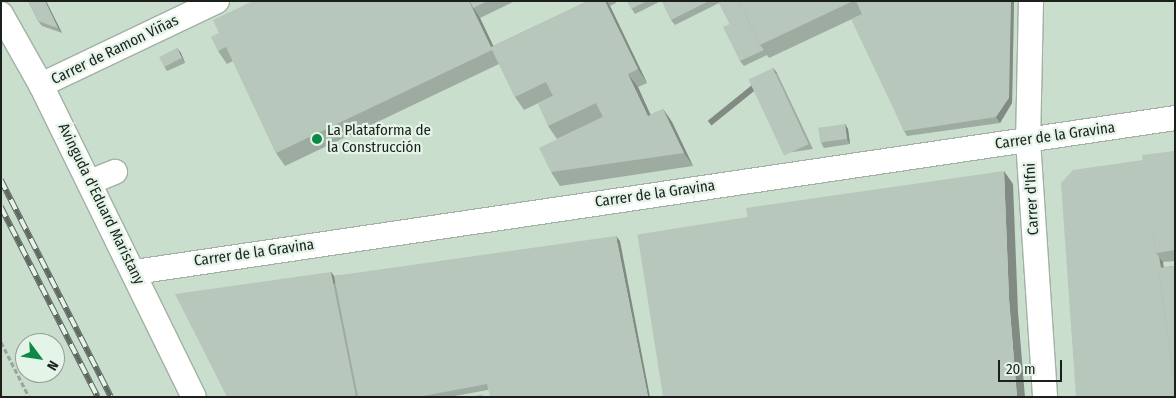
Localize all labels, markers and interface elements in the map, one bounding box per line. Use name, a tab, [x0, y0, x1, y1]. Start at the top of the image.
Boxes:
street label: Carrer de Ramon Viñas	[48, 11, 182, 89]
street label: Carrer de la Gravina	[994, 119, 1116, 153]
street label: Avinguda d'Eduard Maristany	[54, 120, 148, 288]
place label: La Plataforma de la Construcción	[327, 121, 431, 156]
marker: La Plataforma de la Construcción	[311, 133, 323, 145]
street label: Carrer d'Ifni	[1021, 162, 1043, 236]
street label: Carrer de la Gravina	[594, 177, 716, 211]
street label: Carrer de la Gravina	[193, 236, 315, 270]
north arrow	[15, 333, 65, 383]
scale bar	[1001, 350, 1065, 382]
text: N	[43, 357, 62, 373]
text: 20 m	[1006, 360, 1036, 378]

